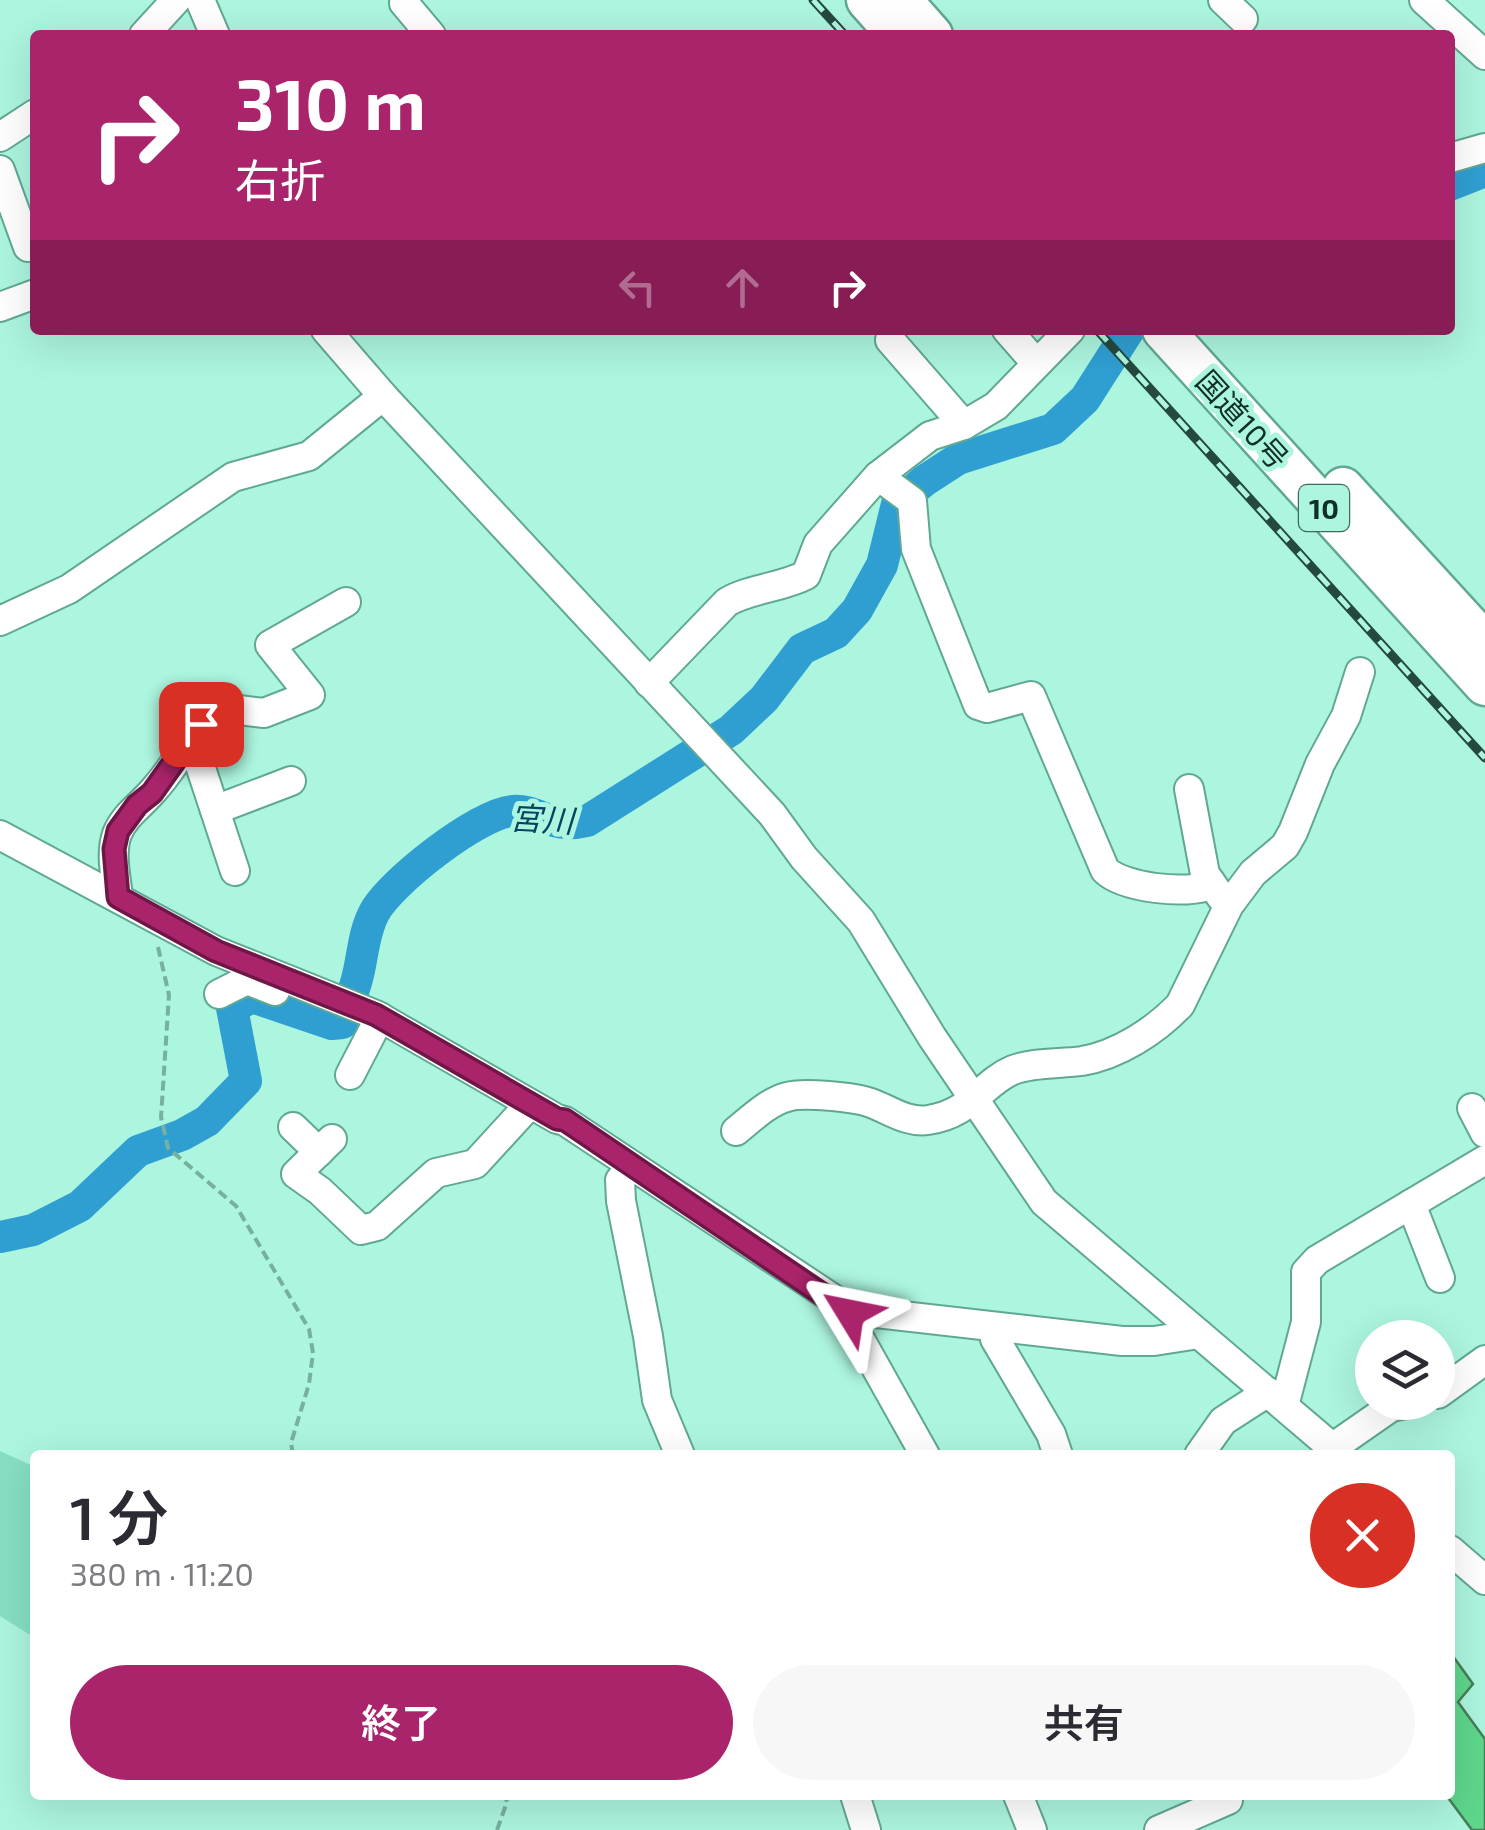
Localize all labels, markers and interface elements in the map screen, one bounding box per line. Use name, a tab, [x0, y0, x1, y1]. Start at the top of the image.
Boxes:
text: 310 m	[235, 60, 426, 144]
icon: right	[70, 70, 200, 200]
text: 右折	[235, 152, 325, 206]
icon: left	[610, 260, 665, 315]
icon: ahead	[715, 260, 770, 315]
icon: right	[820, 260, 875, 315]
street label: 国道10号	[1189, 362, 1297, 476]
road number: 10	[1299, 485, 1349, 531]
pin	[159, 682, 244, 767]
icon: arrive	[174, 697, 229, 752]
water label: 宮川	[509, 797, 578, 839]
position arrow	[798, 1261, 902, 1365]
map controls	[1355, 1320, 1455, 1420]
button: layers	[1355, 1320, 1455, 1420]
text: 1 分	[70, 1480, 168, 1552]
button: close	[1310, 1483, 1415, 1588]
text: 380 m · 11:20	[70, 1554, 254, 1592]
button: 終了	[70, 1665, 733, 1780]
button: 共有	[753, 1665, 1415, 1780]

